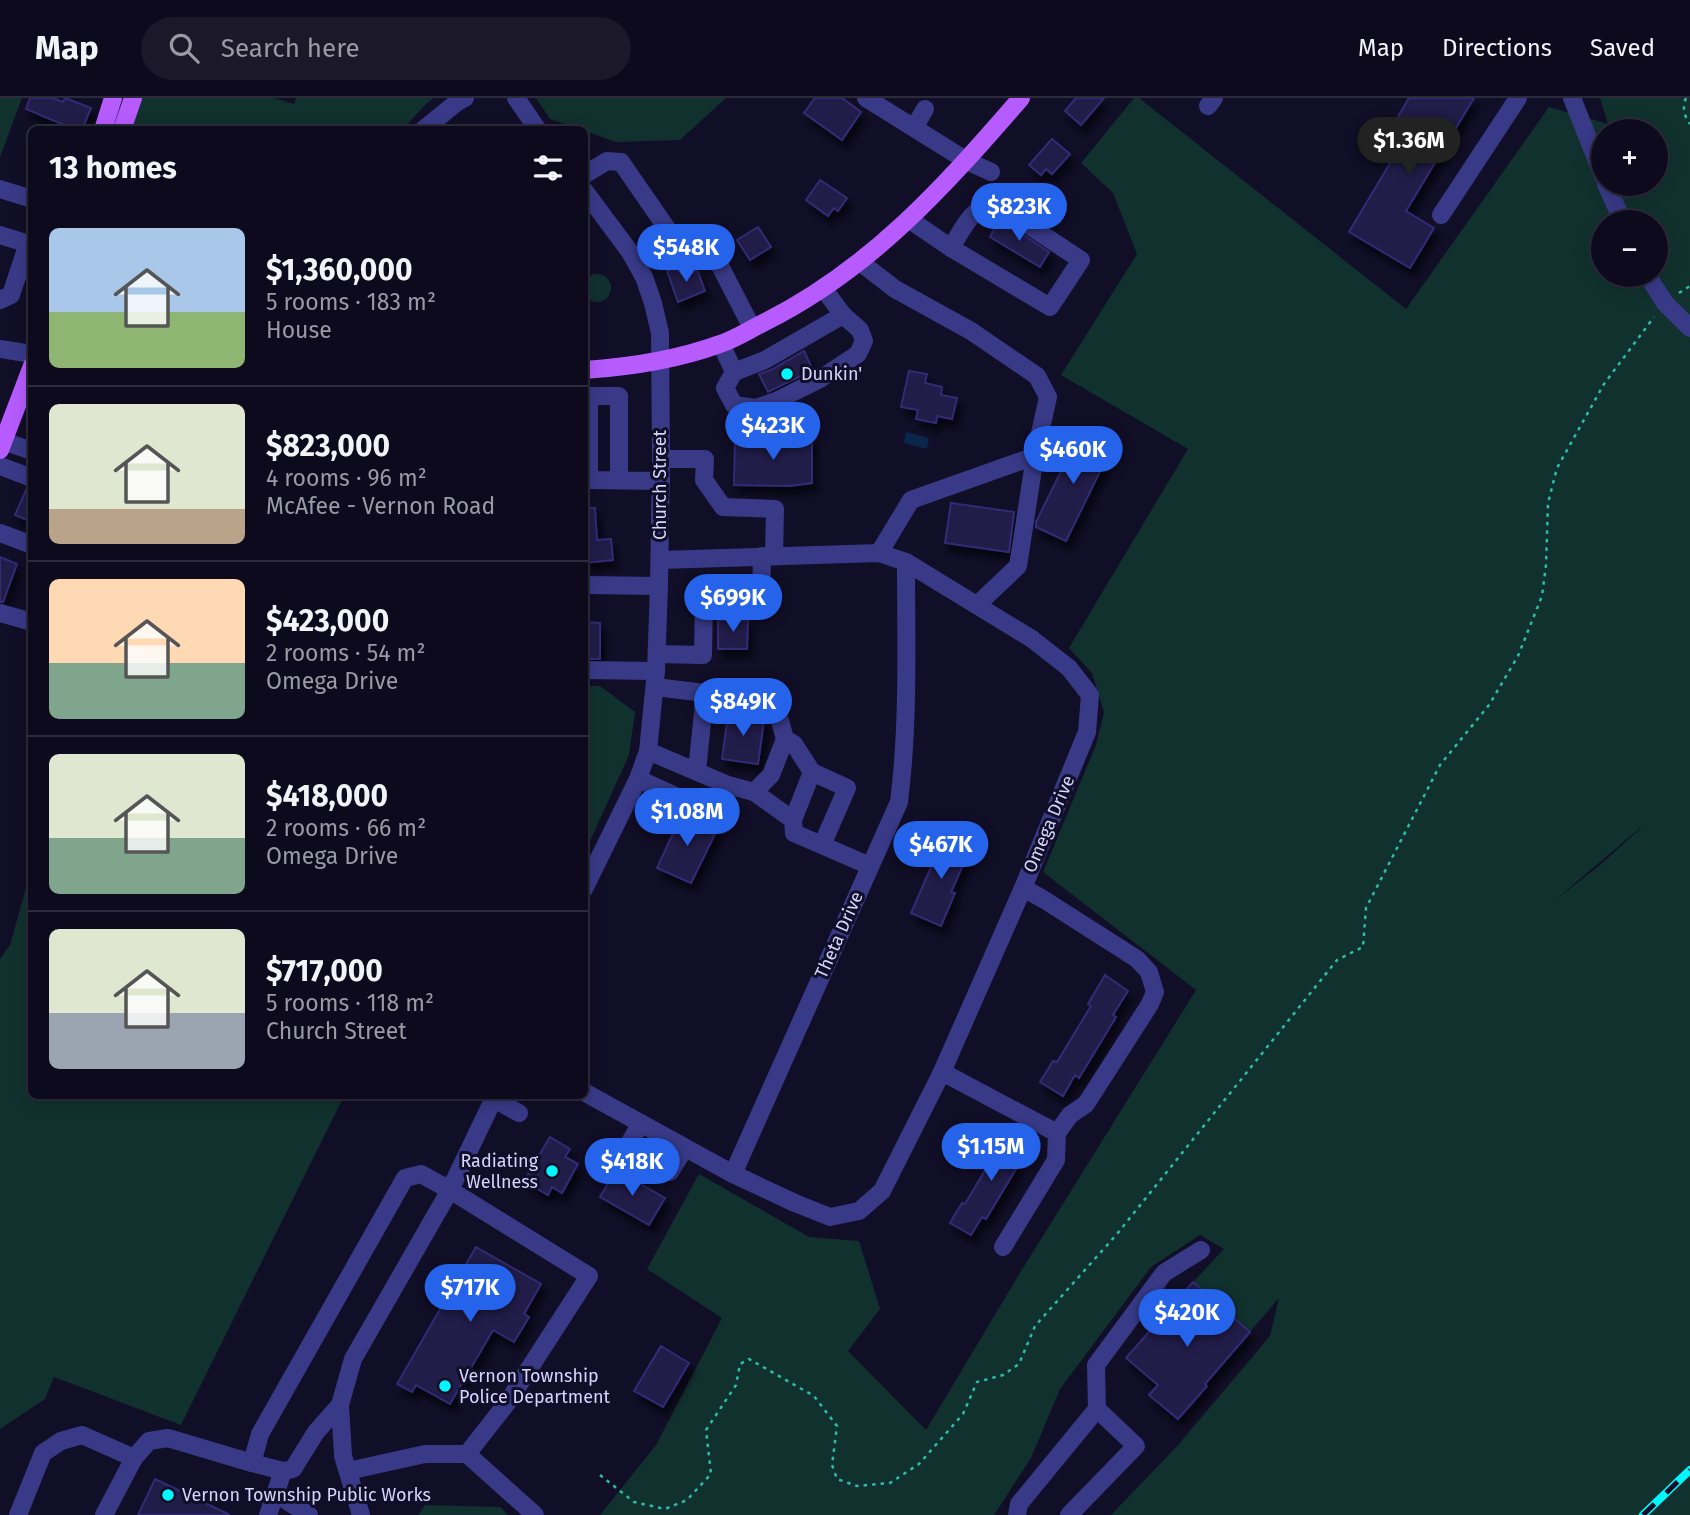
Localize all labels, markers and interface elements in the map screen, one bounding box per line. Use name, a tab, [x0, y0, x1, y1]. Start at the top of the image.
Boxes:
search box	[141, 17, 631, 80]
text: Map	[35, 28, 99, 68]
icon: search	[165, 29, 203, 67]
text: Search here	[221, 33, 360, 64]
text: Map	[1358, 34, 1404, 62]
text: Directions	[1442, 34, 1552, 62]
text: Saved	[1590, 34, 1655, 62]
pin: $1.36M	[1352, 118, 1466, 177]
map controls	[1591, 119, 1668, 287]
button: +	[1591, 119, 1668, 196]
text: $1.36M	[1373, 126, 1445, 154]
icon: filters	[529, 149, 567, 187]
text: 13 homes	[49, 150, 177, 186]
pin: $823K	[970, 184, 1068, 243]
text: $823K	[987, 192, 1051, 220]
button: −	[1591, 210, 1668, 287]
pin: $548K	[637, 225, 735, 284]
text: $548K	[653, 233, 719, 261]
text: $1,360,000	[266, 252, 413, 288]
icon: home	[105, 256, 189, 340]
text: 5 rooms · 183 m²	[266, 288, 436, 316]
text: House	[266, 316, 332, 344]
place label: Dunkin'	[801, 363, 862, 385]
marker: Dunkin'	[779, 366, 795, 382]
pin: $423K	[724, 402, 822, 462]
text: $423K	[741, 411, 805, 439]
pin: $460K	[1024, 426, 1122, 486]
text: $823,000	[266, 428, 390, 464]
street label: Church Street	[649, 429, 671, 540]
icon: home	[105, 432, 189, 516]
text: $460K	[1040, 435, 1106, 463]
text: 4 rooms · 96 m²	[266, 464, 427, 492]
text: McAfee - Vernon Road	[266, 492, 495, 520]
pin: $699K	[684, 574, 782, 634]
text: $699K	[700, 583, 766, 611]
text: $423,000	[266, 603, 389, 639]
icon: home	[105, 607, 189, 691]
text: 2 rooms · 54 m²	[266, 639, 425, 667]
text: Omega Drive	[266, 667, 398, 695]
pin: $849K	[694, 678, 792, 738]
text: $849K	[710, 687, 776, 715]
street label: Omega Drive	[1019, 772, 1079, 876]
text: $418,000	[266, 778, 388, 814]
icon: home	[105, 782, 189, 866]
pin: $1.08M	[630, 788, 744, 848]
text: $1.08M	[651, 797, 723, 825]
text: 2 rooms · 66 m²	[266, 814, 426, 842]
pin: $467K	[892, 822, 990, 881]
text: $467K	[909, 830, 973, 858]
text: Omega Drive	[266, 842, 398, 870]
street label: Theta Drive	[810, 888, 868, 982]
text: $717,000	[266, 953, 383, 989]
icon: home	[105, 957, 189, 1041]
text: 5 rooms · 118 m²	[266, 989, 434, 1017]
text: Church Street	[266, 1017, 407, 1045]
pin: $1.15M	[934, 1124, 1048, 1183]
text: $1.15M	[958, 1132, 1024, 1160]
pin: $418K	[583, 1138, 681, 1198]
text: $418K	[601, 1147, 663, 1175]
place label: Radiating Wellness	[460, 1150, 539, 1193]
marker: Radiating Wellness	[544, 1163, 560, 1179]
pin: $717K	[421, 1264, 519, 1324]
text: $717K	[441, 1273, 499, 1301]
pin: $420K	[1138, 1290, 1236, 1349]
text: $420K	[1154, 1298, 1220, 1326]
place label: Vernon Township Police Department	[459, 1365, 611, 1408]
marker: Vernon Township Police Department	[437, 1378, 453, 1394]
place label: Vernon Township Public Works	[182, 1484, 431, 1506]
marker: Vernon Township Public Works	[160, 1487, 176, 1503]

